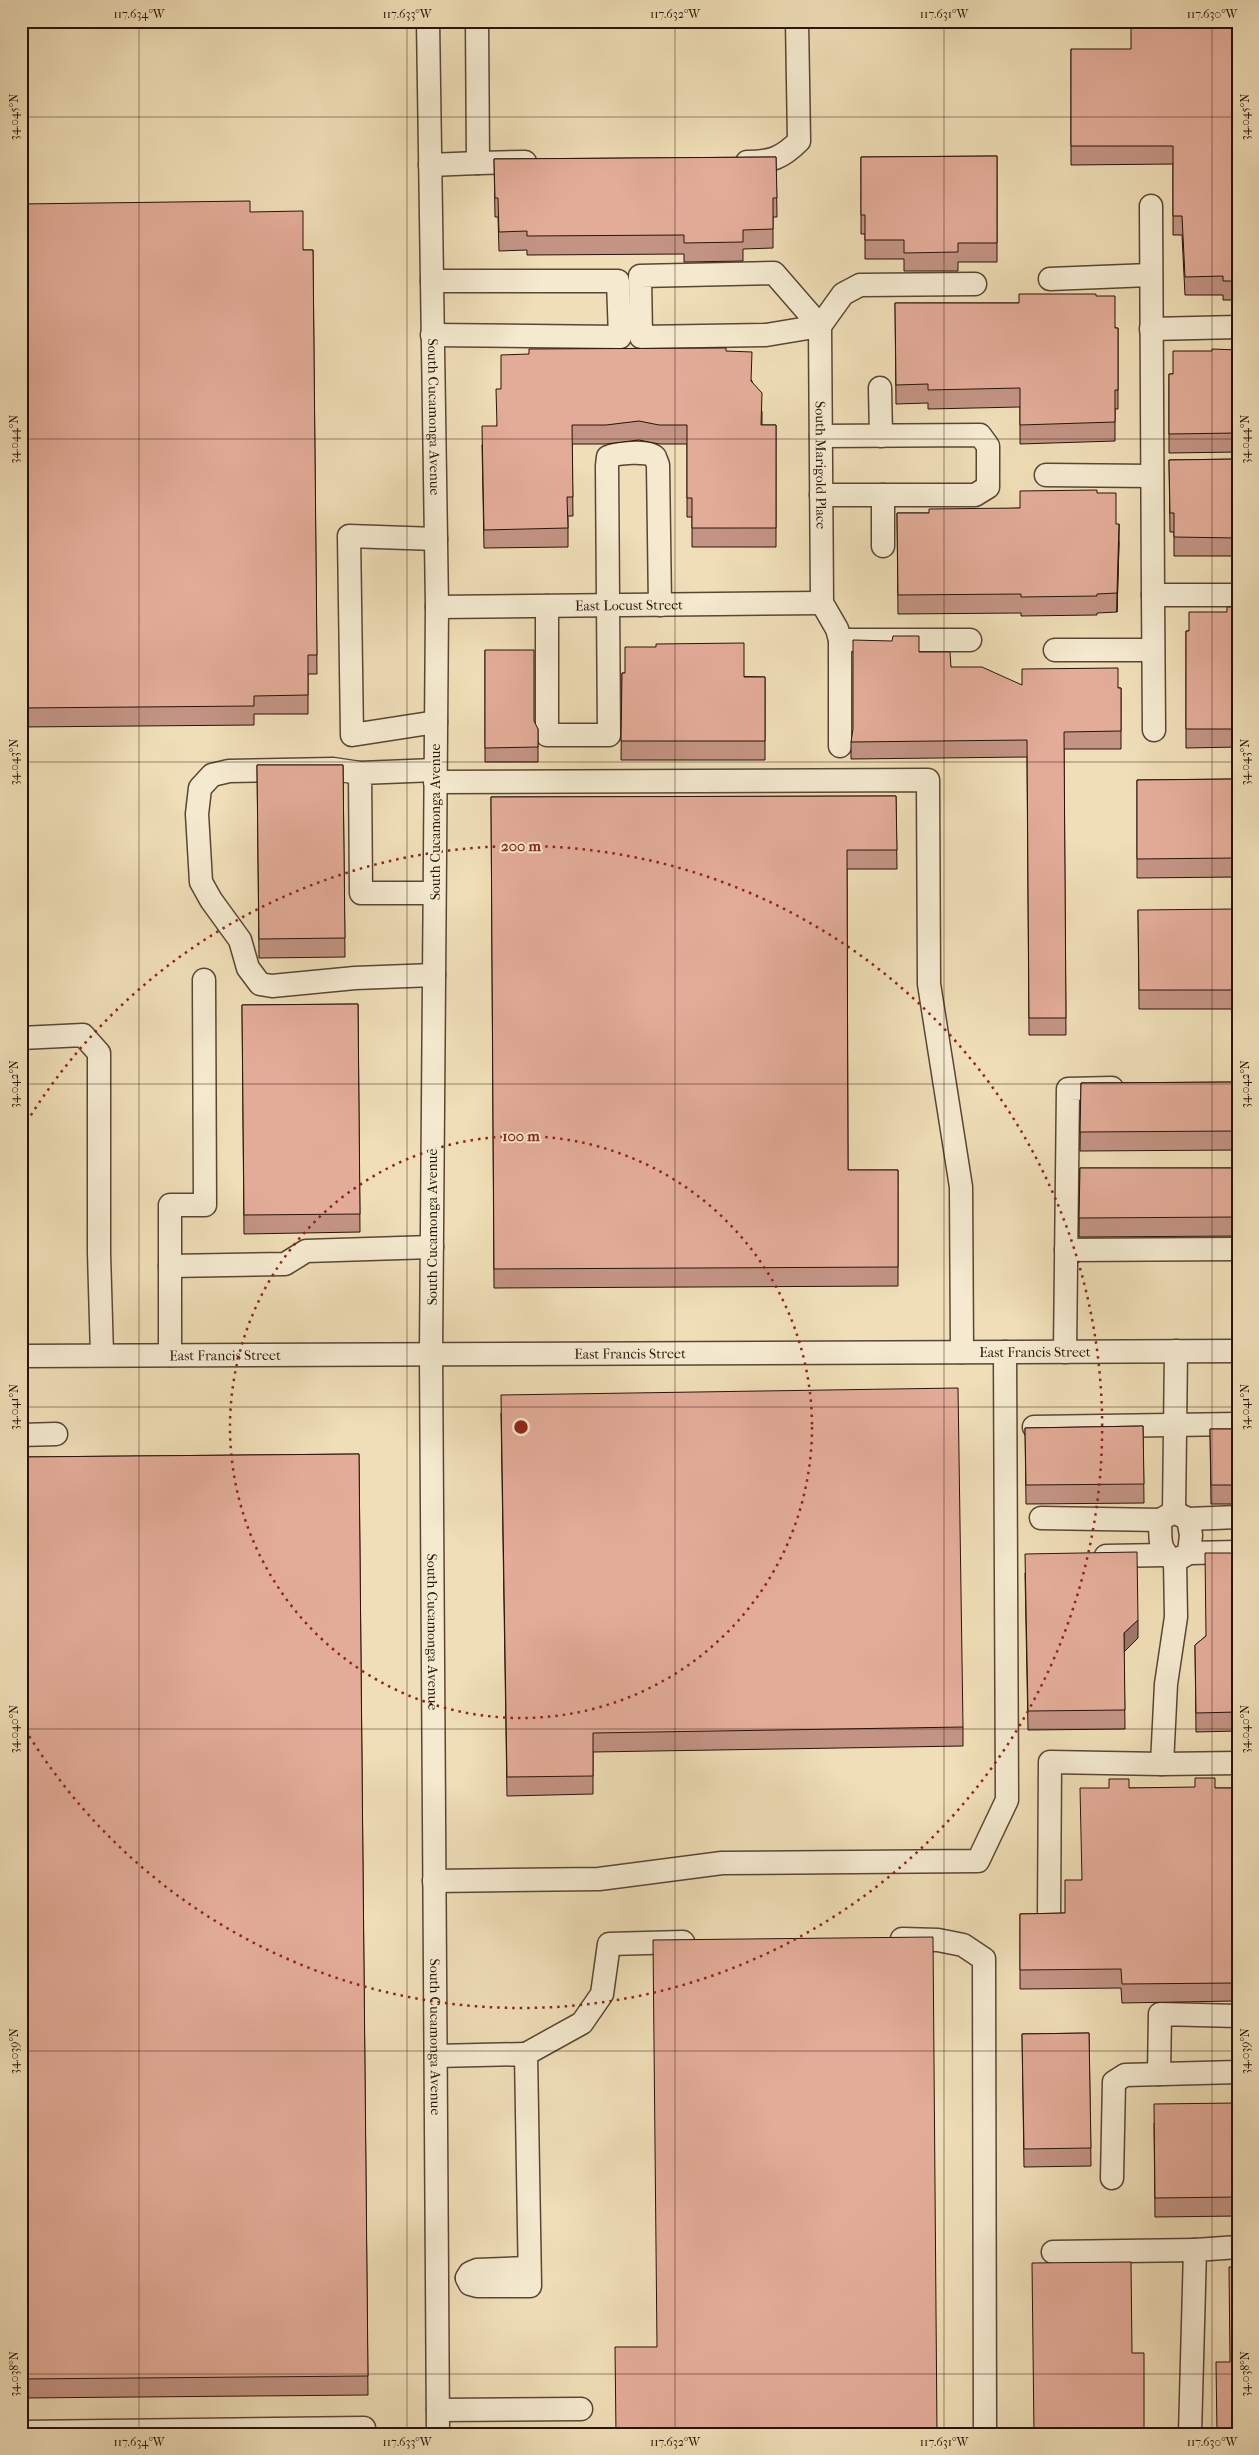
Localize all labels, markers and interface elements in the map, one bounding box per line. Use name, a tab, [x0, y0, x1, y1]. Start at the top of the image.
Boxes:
text: 117.634°W	[113, 7, 166, 21]
text: 117.633°W	[383, 7, 433, 21]
text: 117.632°W	[650, 7, 701, 21]
text: 117.631°W	[920, 7, 969, 21]
text: 117.630°W	[1187, 7, 1239, 21]
text: 34.045°N	[7, 94, 21, 140]
text: 34.045°N	[1238, 94, 1252, 140]
street label: South Cucamonga Avenue	[424, 338, 444, 496]
street label: South Marigold Place	[812, 401, 830, 529]
text: 34.044°N	[7, 415, 21, 463]
text: 34.044°N	[1238, 415, 1252, 463]
street label: East Locust Street	[575, 596, 683, 614]
text: 34.043°N	[7, 739, 21, 785]
text: 34.043°N	[1238, 739, 1252, 785]
street label: South Cucamonga Avenue	[427, 744, 444, 900]
text: 200 m	[501, 837, 541, 855]
text: 34.042°N	[7, 1060, 21, 1108]
text: 34.042°N	[1238, 1060, 1252, 1108]
text: 100 m	[502, 1127, 540, 1145]
street label: South Cucamonga Avenue	[424, 1149, 441, 1305]
street label: East Francis Street	[979, 1343, 1091, 1361]
street label: East Francis Street	[574, 1345, 686, 1362]
street label: East Francis Street	[169, 1346, 281, 1364]
text: 34.041°N	[7, 1384, 21, 1430]
text: 34.041°N	[1238, 1384, 1252, 1430]
centre of rings	[512, 1418, 530, 1436]
street label: South Cucamonga Avenue	[424, 1553, 442, 1711]
text: 34.040°N	[7, 1705, 21, 1753]
text: 34.040°N	[1238, 1705, 1252, 1753]
street label: South Cucamonga Avenue	[426, 1958, 444, 2115]
text: 34.039°N	[7, 2028, 21, 2074]
text: 34.039°N	[1238, 2028, 1252, 2074]
text: 34.038°N	[7, 2351, 21, 2397]
text: 34.038°N	[1238, 2351, 1252, 2397]
text: 117.634°W	[113, 2435, 166, 2449]
text: 117.633°W	[383, 2435, 433, 2449]
text: 117.632°W	[650, 2435, 701, 2449]
text: 117.631°W	[920, 2435, 969, 2449]
text: 117.630°W	[1187, 2435, 1239, 2449]

